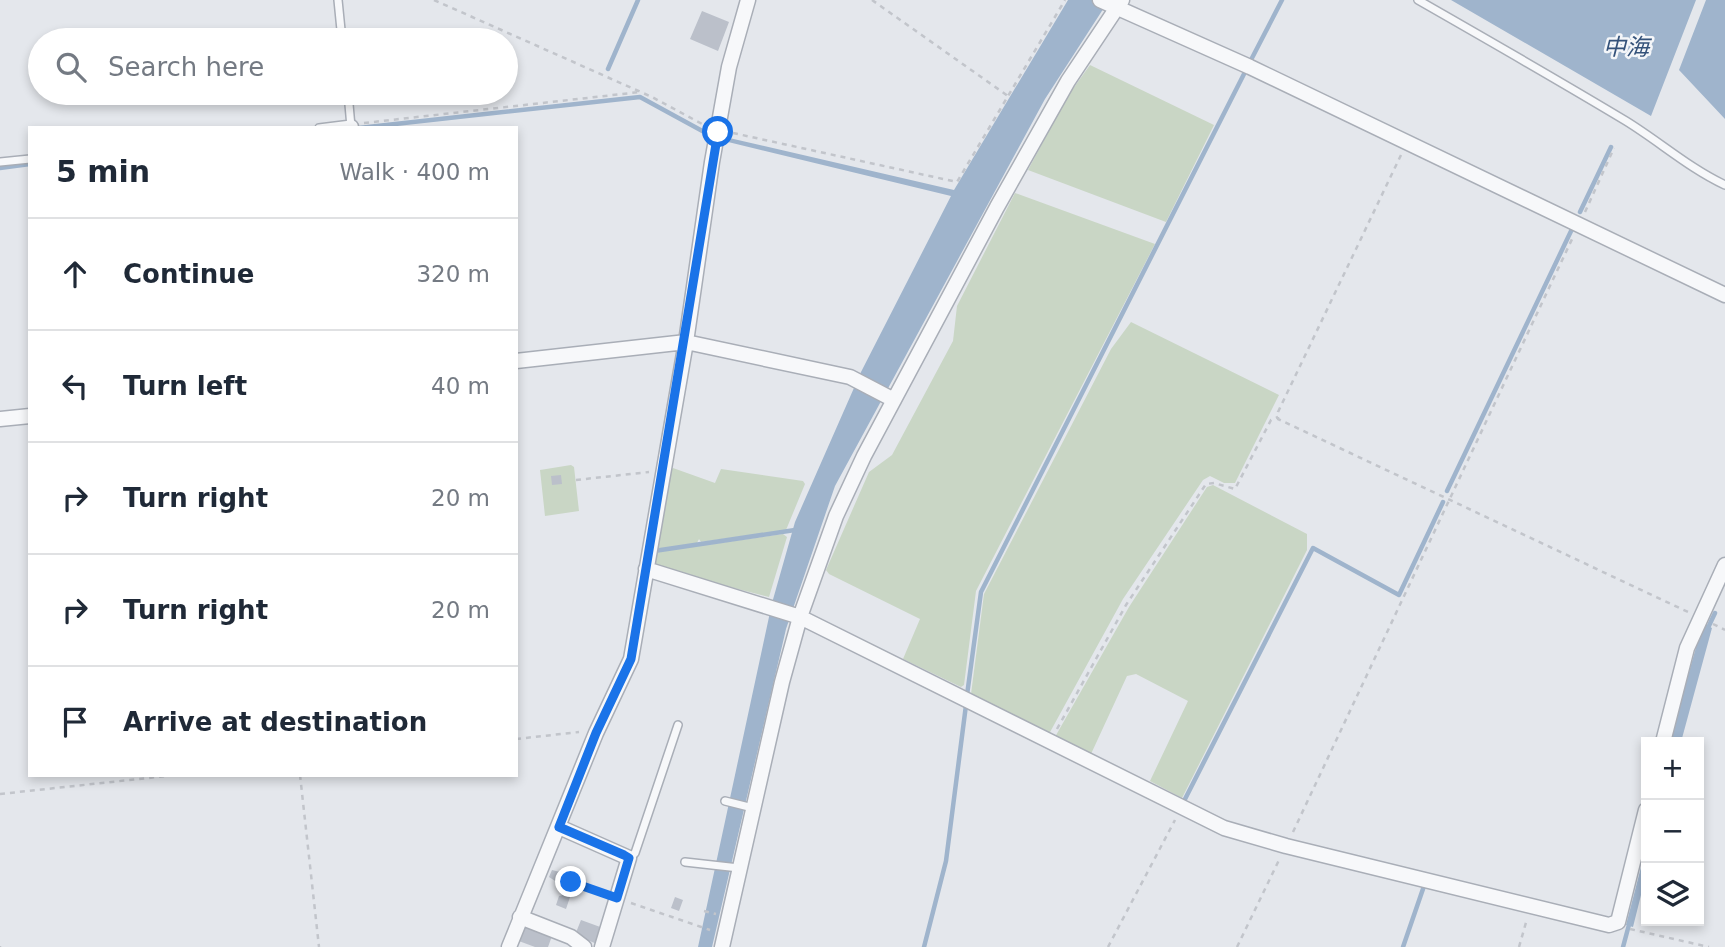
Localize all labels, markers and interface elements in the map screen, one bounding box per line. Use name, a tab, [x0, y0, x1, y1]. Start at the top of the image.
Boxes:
search box	[28, 28, 518, 105]
water label: 中海	[1603, 34, 1653, 60]
icon: search	[52, 48, 90, 86]
text: Search here	[108, 52, 264, 82]
route start	[702, 116, 733, 147]
text: 5 min	[56, 154, 150, 189]
text: Walk · 400 m	[339, 159, 490, 185]
icon: ahead	[56, 255, 94, 293]
text: Continue	[123, 259, 254, 289]
text: 320 m	[416, 261, 490, 287]
icon: left	[56, 367, 94, 405]
text: Turn left	[123, 371, 247, 401]
text: 40 m	[431, 373, 490, 399]
icon: right	[56, 479, 94, 517]
text: Turn right	[123, 483, 268, 513]
text: 20 m	[431, 485, 490, 511]
icon: right	[56, 591, 94, 629]
text: Turn right	[123, 595, 268, 625]
text: 20 m	[431, 597, 490, 623]
icon: arrive	[56, 703, 94, 741]
text: Arrive at destination	[123, 707, 427, 737]
map controls	[1641, 737, 1704, 926]
button: +	[1641, 737, 1704, 800]
button: −	[1641, 800, 1704, 863]
button: layers	[1641, 863, 1704, 926]
route end	[555, 866, 586, 897]

